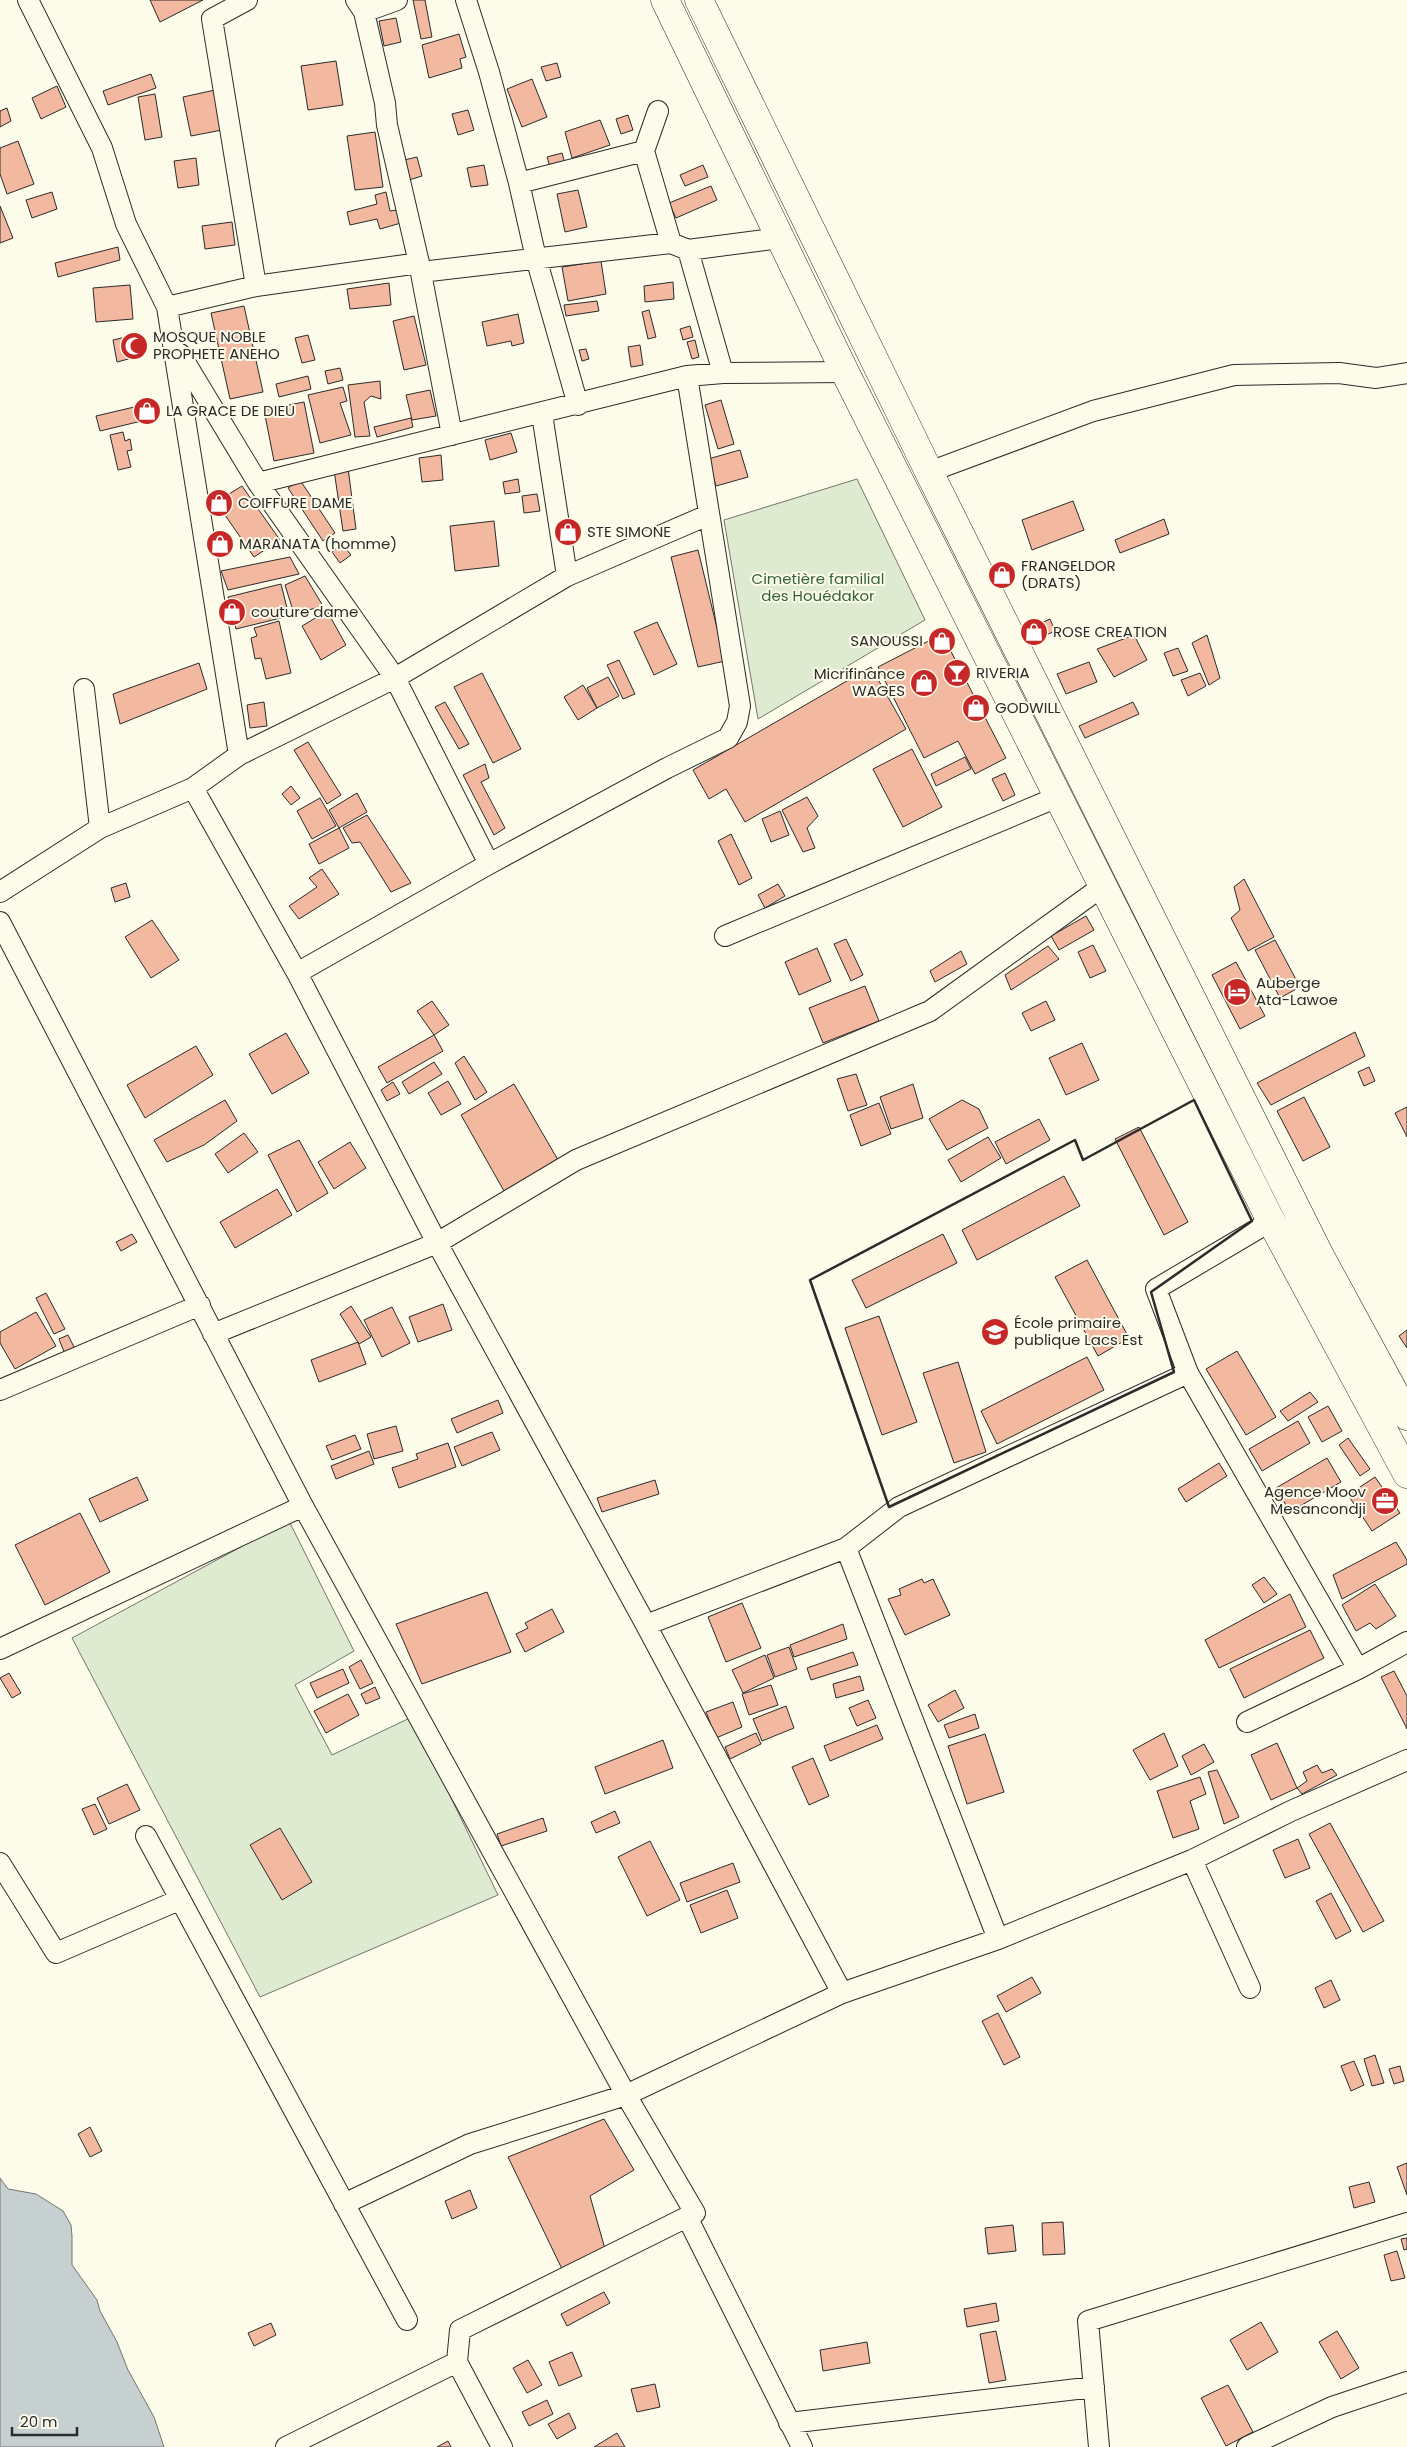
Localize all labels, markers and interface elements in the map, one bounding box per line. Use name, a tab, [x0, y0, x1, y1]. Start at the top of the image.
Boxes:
place label: MOSQUE NOBLE PROPHETE ANEHO	[153, 326, 280, 364]
mosque icon: MOSQUE NOBLE PROPHETE ANEHO	[119, 331, 149, 361]
shop icon: LA GRACE DE DIEU	[132, 396, 162, 426]
place label: LA GRACE DE DIEU	[166, 400, 295, 421]
shop icon: COIFFURE DAME	[204, 488, 234, 518]
place label: COIFFURE DAME	[238, 492, 352, 513]
shop icon: STE SIMONE	[553, 517, 583, 547]
place label: STE SIMONE	[587, 521, 671, 542]
shop icon: MARANATA (homme)	[205, 529, 235, 559]
place label: MARANATA (homme)	[239, 533, 397, 554]
place label: FRANGELDOR (DRATS)	[1021, 555, 1116, 593]
shop icon: FRANGELDOR (DRATS)	[987, 560, 1017, 590]
park label: Cimetière familial des Houédakor	[752, 568, 884, 606]
shop icon: couture dame	[217, 597, 247, 627]
place label: couture dame	[251, 601, 358, 622]
shop icon: ROSE CREATION	[1019, 617, 1049, 647]
place label: ROSE CREATION	[1053, 621, 1167, 642]
shop icon: SANOUSSI	[927, 626, 957, 656]
place label: SANOUSSI	[850, 630, 923, 651]
bar icon: RIVERIA	[942, 658, 972, 688]
place label: RIVERIA	[976, 662, 1030, 683]
place label: Micrifinance WAGES	[814, 663, 905, 701]
shop icon: Micrifinance WAGES	[909, 668, 939, 698]
shop icon: GODWILL	[961, 693, 991, 723]
place label: GODWILL	[995, 697, 1061, 718]
place label: Auberge Ata-Lawoe	[1256, 972, 1338, 1010]
hotel icon: Auberge Ata-Lawoe	[1222, 977, 1252, 1007]
place label: École primaire publique Lacs Est	[1014, 1312, 1143, 1350]
school or university icon: École primaire publique Lacs Est	[980, 1317, 1010, 1347]
place label: Agence Moov Mesancondji	[1264, 1481, 1367, 1519]
office icon: Agence Moov Mesancondji	[1370, 1486, 1400, 1516]
scale bar	[12, 2404, 78, 2436]
text: 20 m	[20, 2411, 58, 2432]

